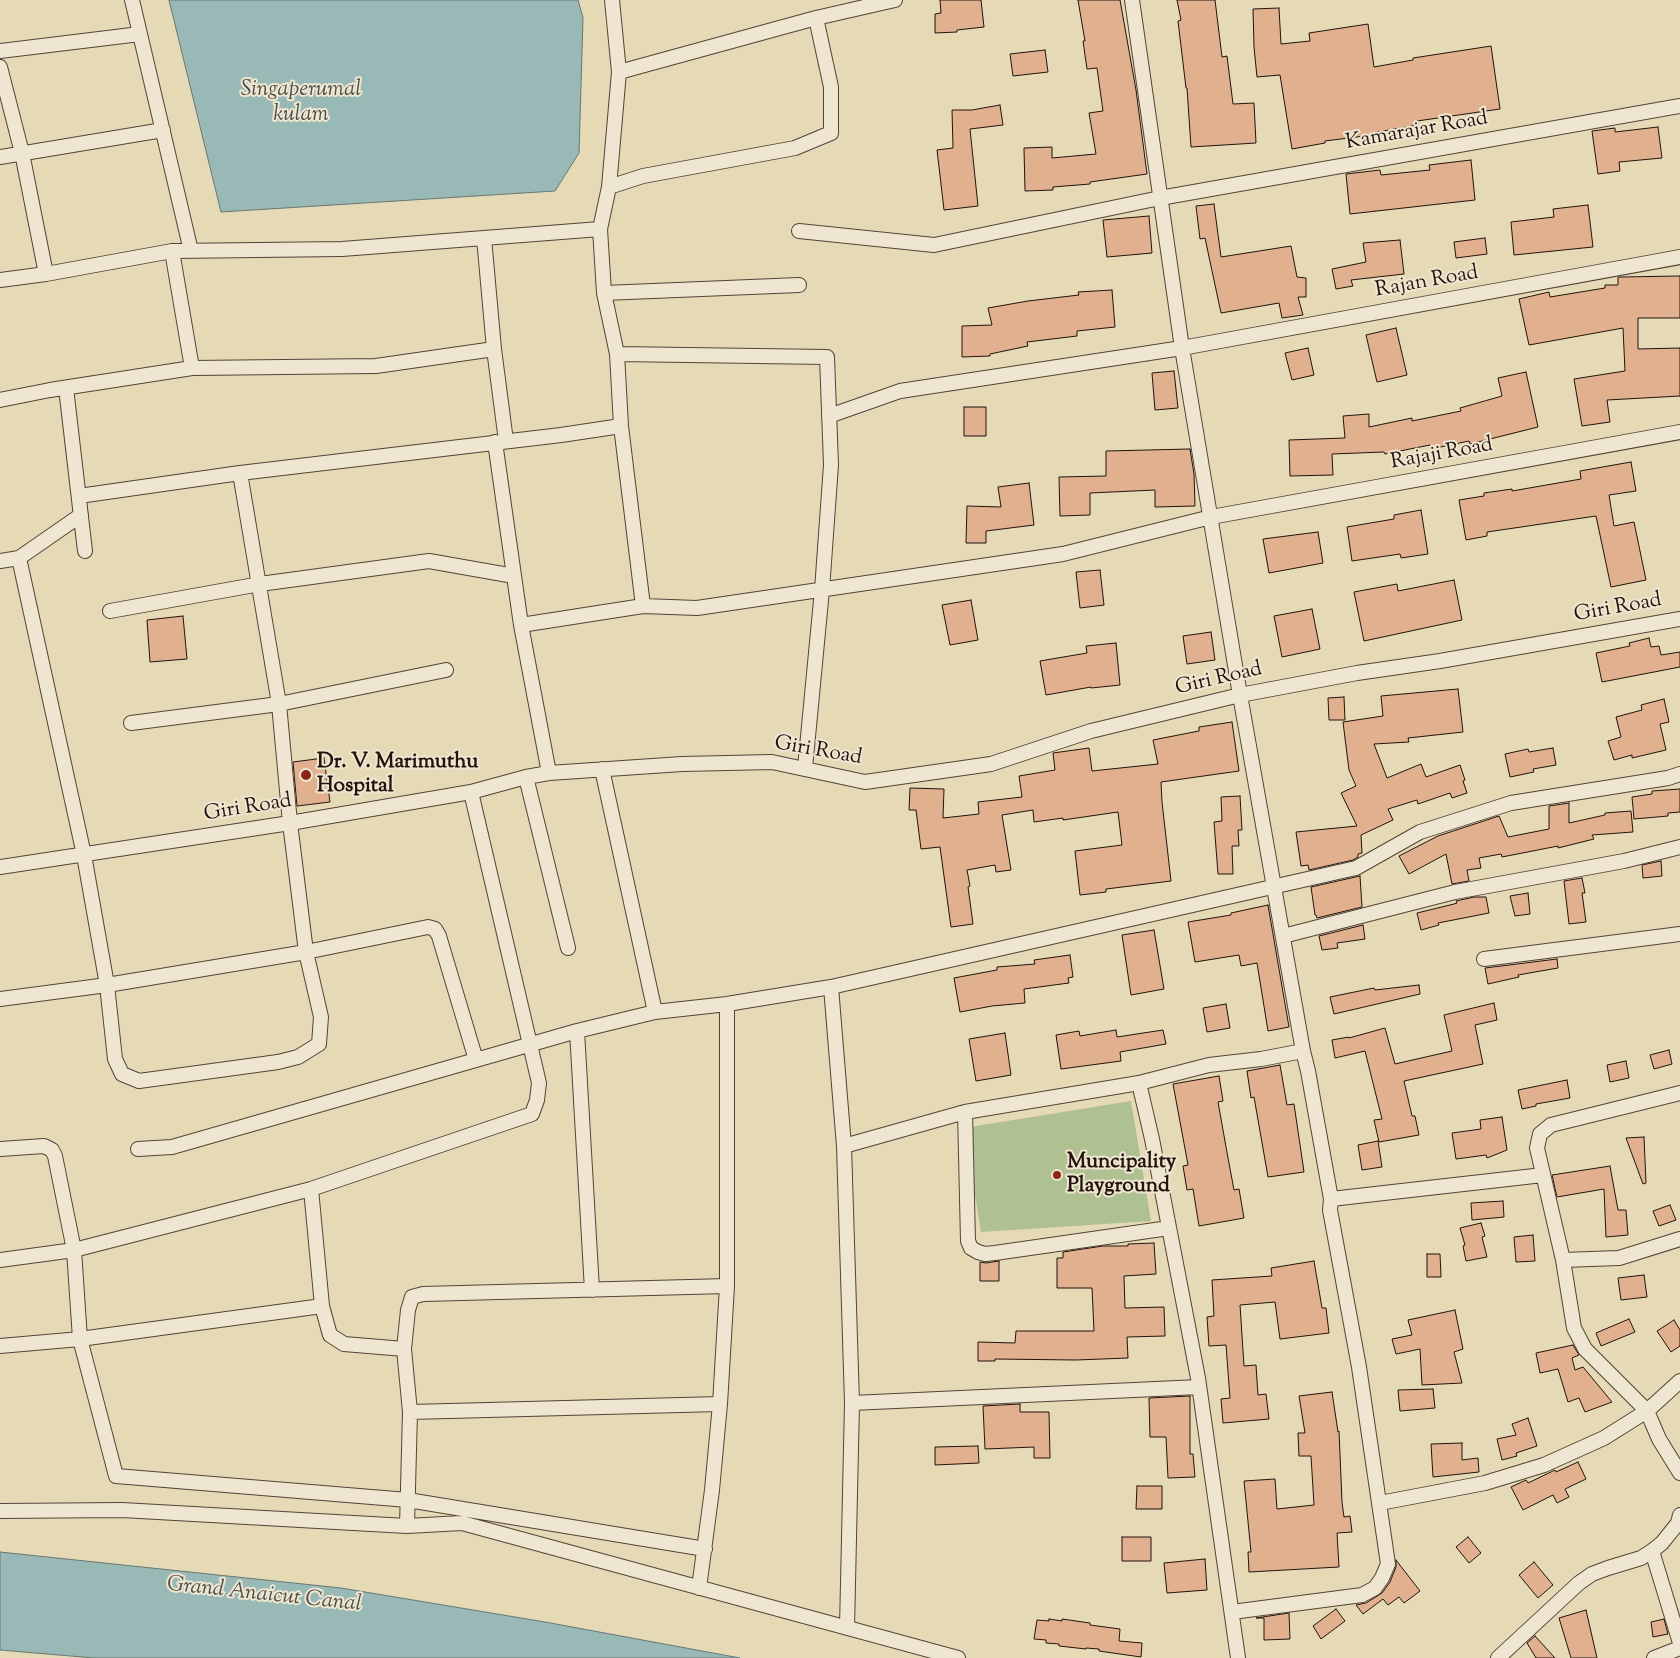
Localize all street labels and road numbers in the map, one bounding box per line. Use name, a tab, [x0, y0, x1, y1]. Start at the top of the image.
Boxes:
street label: Kamarajar Road	[1344, 107, 1490, 157]
street label: Rajan Road	[1374, 262, 1480, 304]
street label: Rajaji Road	[1389, 434, 1495, 476]
street label: Giri Road	[1572, 589, 1664, 629]
street label: Giri Road	[1173, 658, 1265, 702]
street label: Giri Road	[772, 732, 864, 772]
street label: Giri Road	[202, 790, 294, 828]

